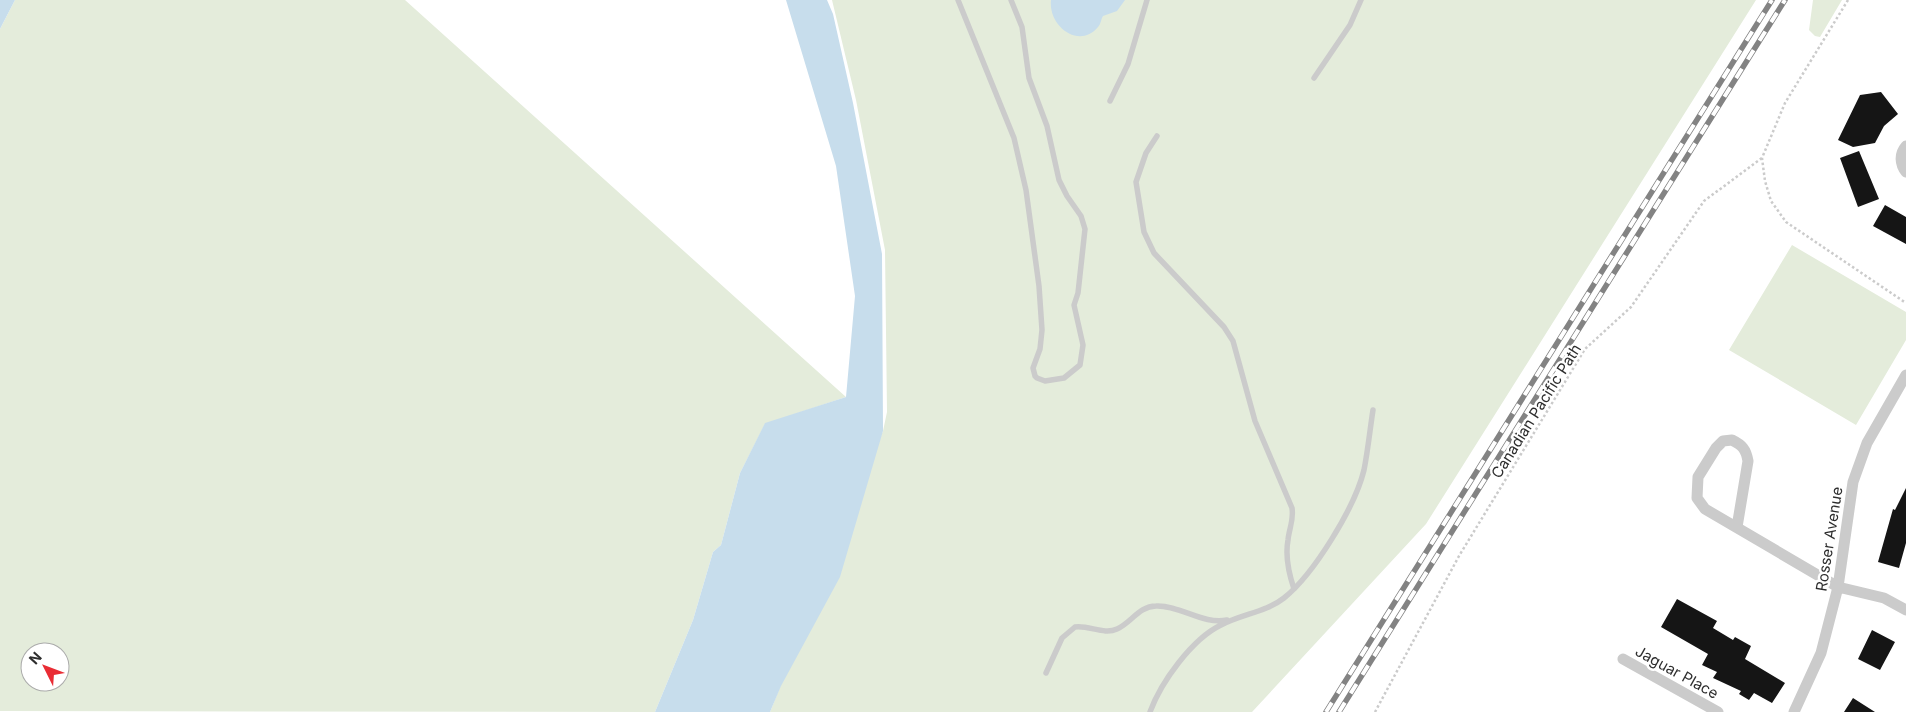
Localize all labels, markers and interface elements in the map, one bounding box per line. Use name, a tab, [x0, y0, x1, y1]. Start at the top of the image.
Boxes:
street label: Canadian Pacific Path	[1487, 340, 1585, 482]
street label: Rosser Avenue	[1811, 485, 1847, 593]
street label: Jaguar Place	[1632, 641, 1722, 703]
north arrow	[20, 642, 70, 692]
text: N	[25, 648, 45, 668]

